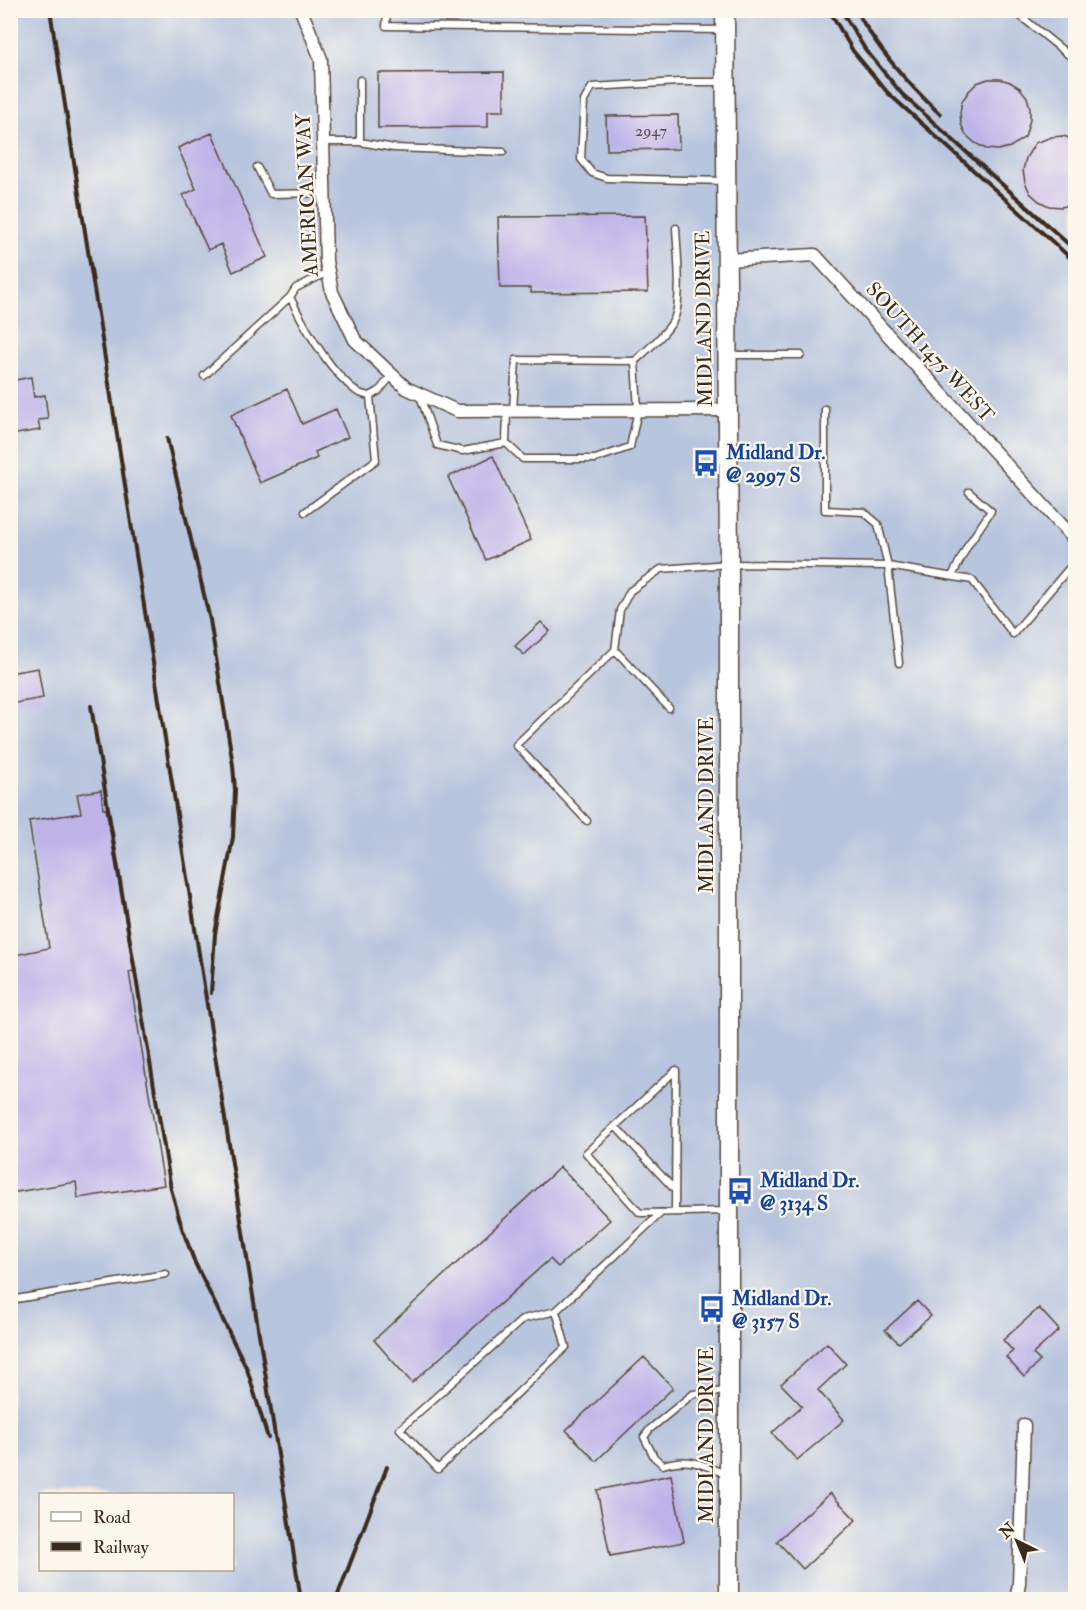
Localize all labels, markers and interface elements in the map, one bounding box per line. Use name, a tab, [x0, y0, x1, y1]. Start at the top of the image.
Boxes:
street label: AMERICAN WAY	[290, 112, 324, 278]
house number: 2947	[635, 121, 668, 141]
street label: MIDLAND DRIVE	[690, 231, 718, 407]
street label: SOUTH 1475 WEST	[861, 277, 1000, 427]
place label: Midland Dr. @ 2997 S	[725, 440, 826, 488]
bus stop icon: Midland Dr. @ 2997 S	[691, 448, 721, 478]
street label: MIDLAND DRIVE	[694, 717, 719, 893]
place label: Midland Dr. @ 3134 S	[759, 1168, 860, 1216]
bus stop icon: Midland Dr. @ 3134 S	[725, 1176, 755, 1206]
place label: Midland Dr. @ 3157 S	[731, 1286, 832, 1334]
bus stop icon: Midland Dr. @ 3157 S	[697, 1294, 727, 1324]
street label: MIDLAND DRIVE	[694, 1347, 719, 1523]
legend	[39, 1493, 234, 1571]
text: Road	[93, 1506, 131, 1529]
north arrow	[987, 1511, 1047, 1571]
text: N	[995, 1518, 1020, 1544]
text: Railway	[93, 1536, 150, 1559]

